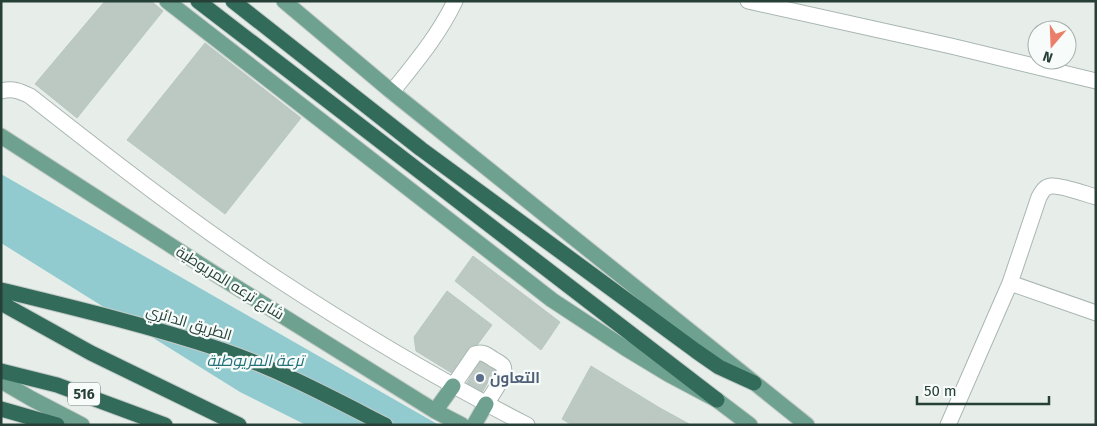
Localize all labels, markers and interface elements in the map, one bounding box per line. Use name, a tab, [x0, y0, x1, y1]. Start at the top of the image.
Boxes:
north arrow	[1027, 20, 1077, 70]
text: N	[1041, 47, 1055, 66]
street label: شارع ترعه المريوطية	[172, 243, 287, 325]
street label: الطريق الدائري	[143, 301, 234, 347]
water label: ترعة المريوطية	[207, 351, 306, 370]
place label: التعاون	[490, 369, 540, 387]
marker: التعاون	[474, 372, 486, 384]
scale bar	[917, 374, 1050, 406]
road number: 516	[68, 382, 100, 406]
text: 50 m	[924, 382, 957, 400]

